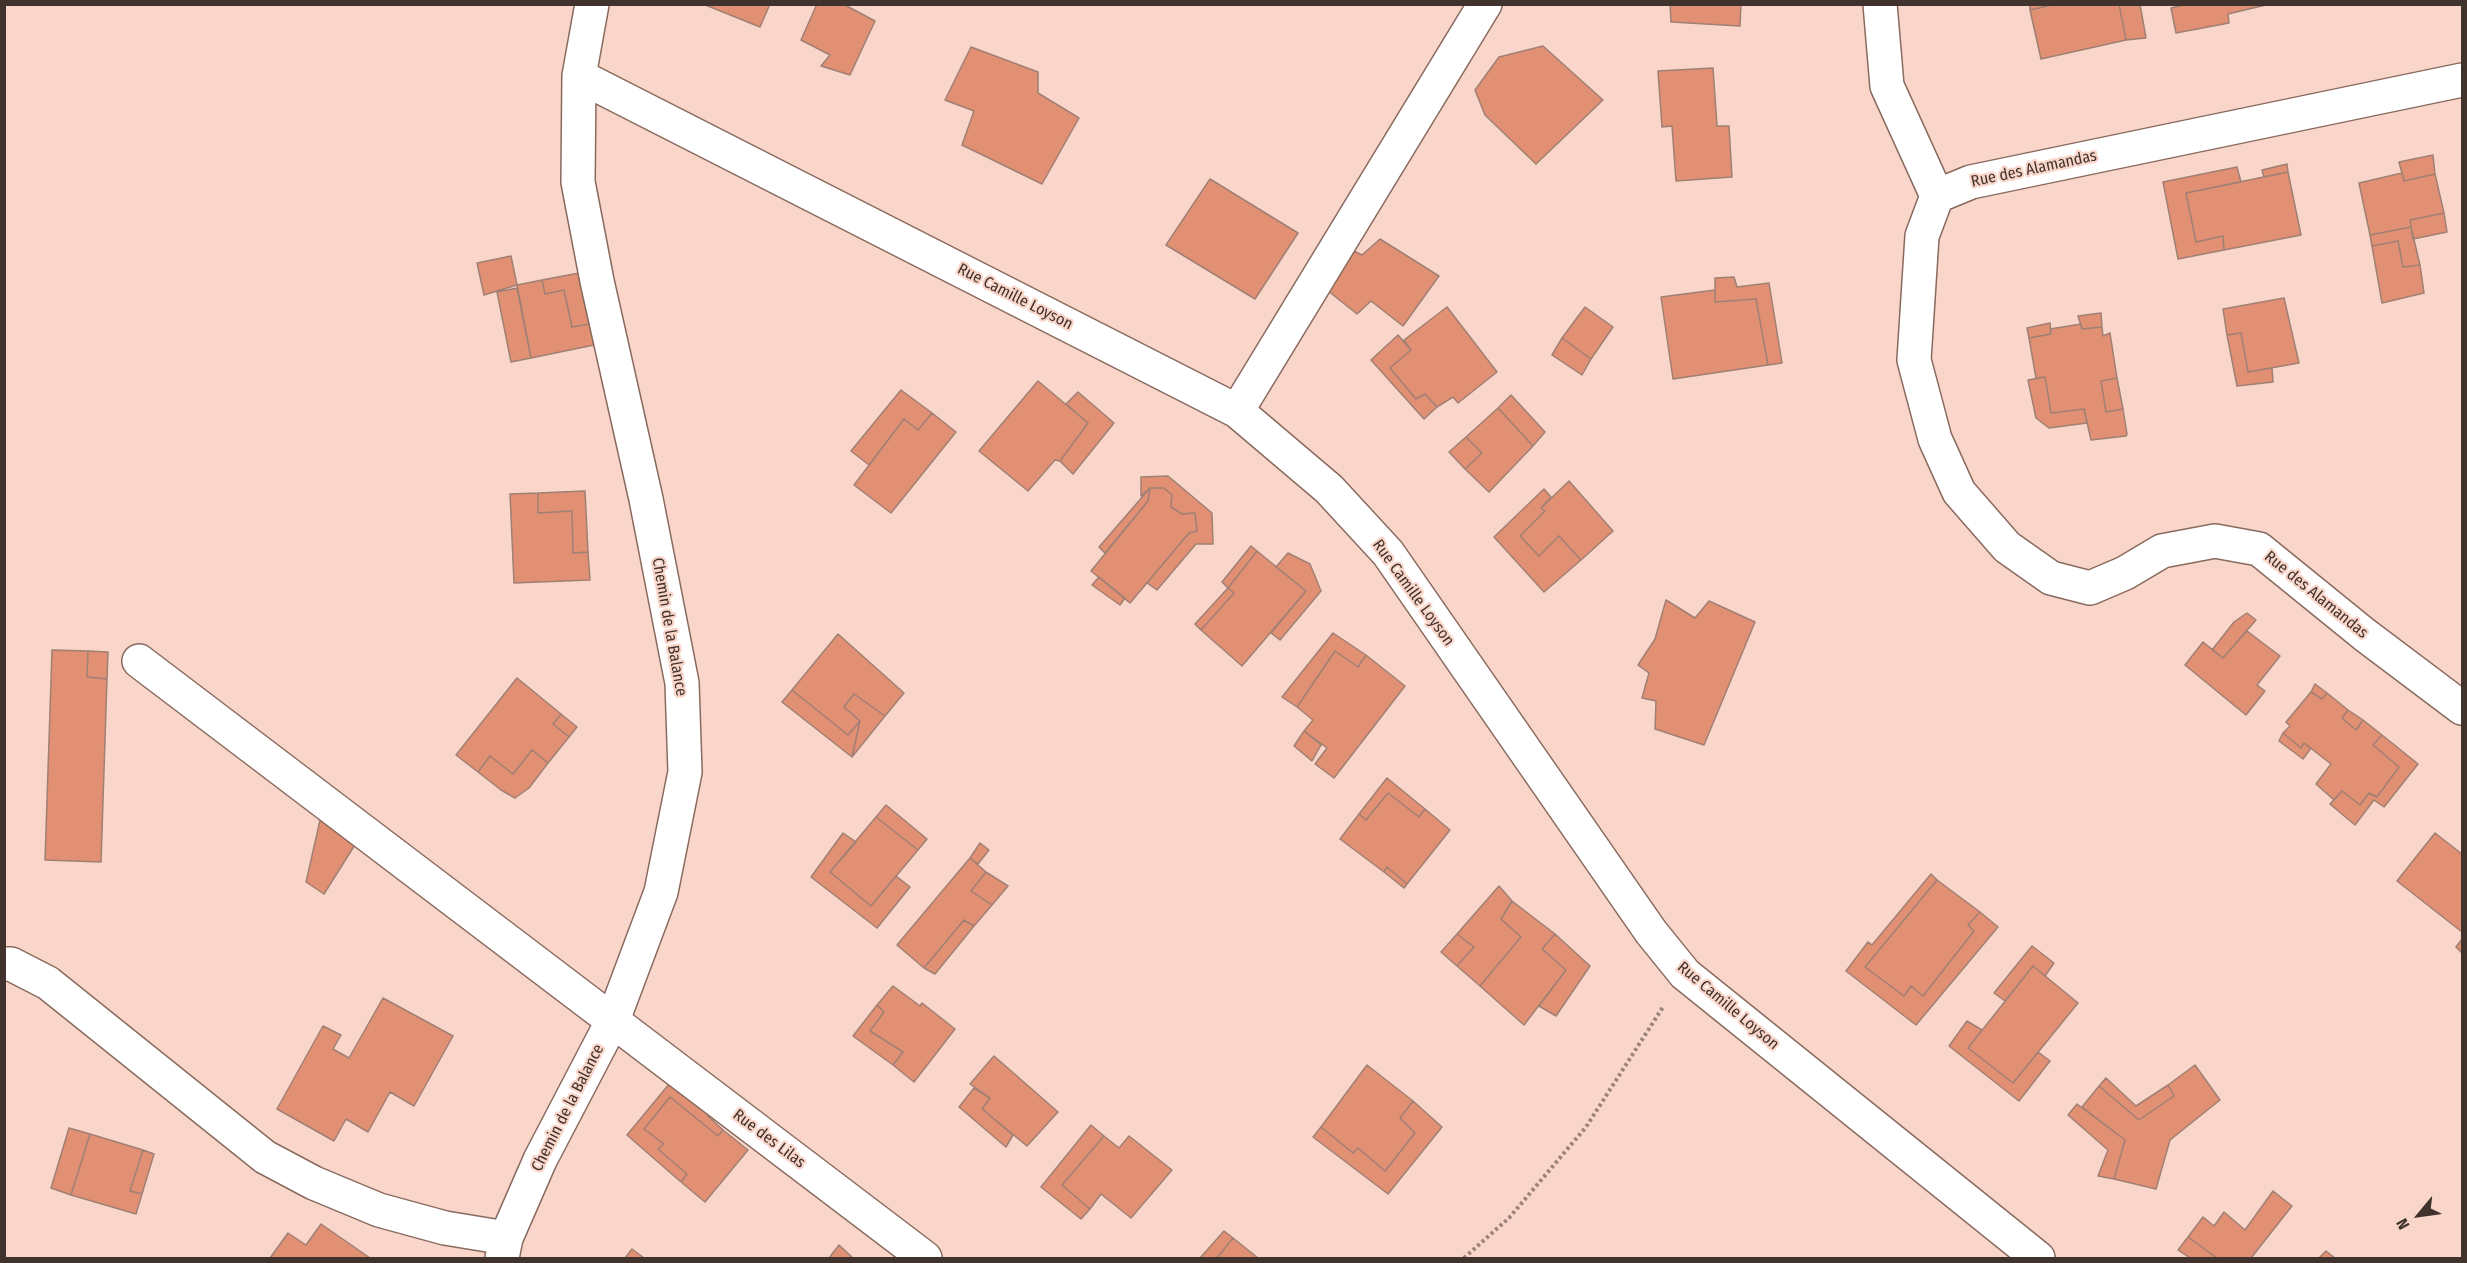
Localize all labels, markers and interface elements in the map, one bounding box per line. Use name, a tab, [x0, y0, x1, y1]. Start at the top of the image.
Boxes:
street label: Rue des Alamandas	[1969, 146, 2099, 192]
street label: Rue Camille Loyson	[954, 260, 1076, 334]
street label: Rue Camille Loyson	[1368, 536, 1458, 650]
street label: Rue des Alamandas	[2260, 547, 2372, 643]
street label: Chemin de la Balance	[647, 556, 691, 698]
street label: Rue Camille Loyson	[1673, 958, 1783, 1054]
street label: Chemin de la Balance	[528, 1041, 608, 1175]
street label: Rue des Lilas	[729, 1106, 809, 1172]
north arrow	[2389, 1185, 2449, 1245]
text: N	[2392, 1215, 2413, 1233]

